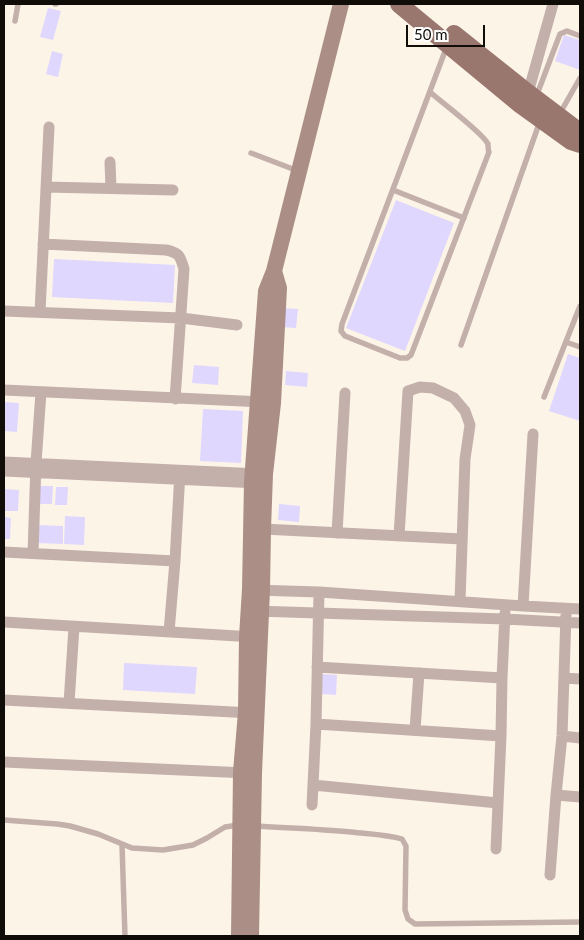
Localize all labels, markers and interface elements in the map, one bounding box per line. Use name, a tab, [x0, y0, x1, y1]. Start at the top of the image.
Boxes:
scale bar	[409, 15, 488, 47]
text: 50 m	[414, 25, 448, 43]

